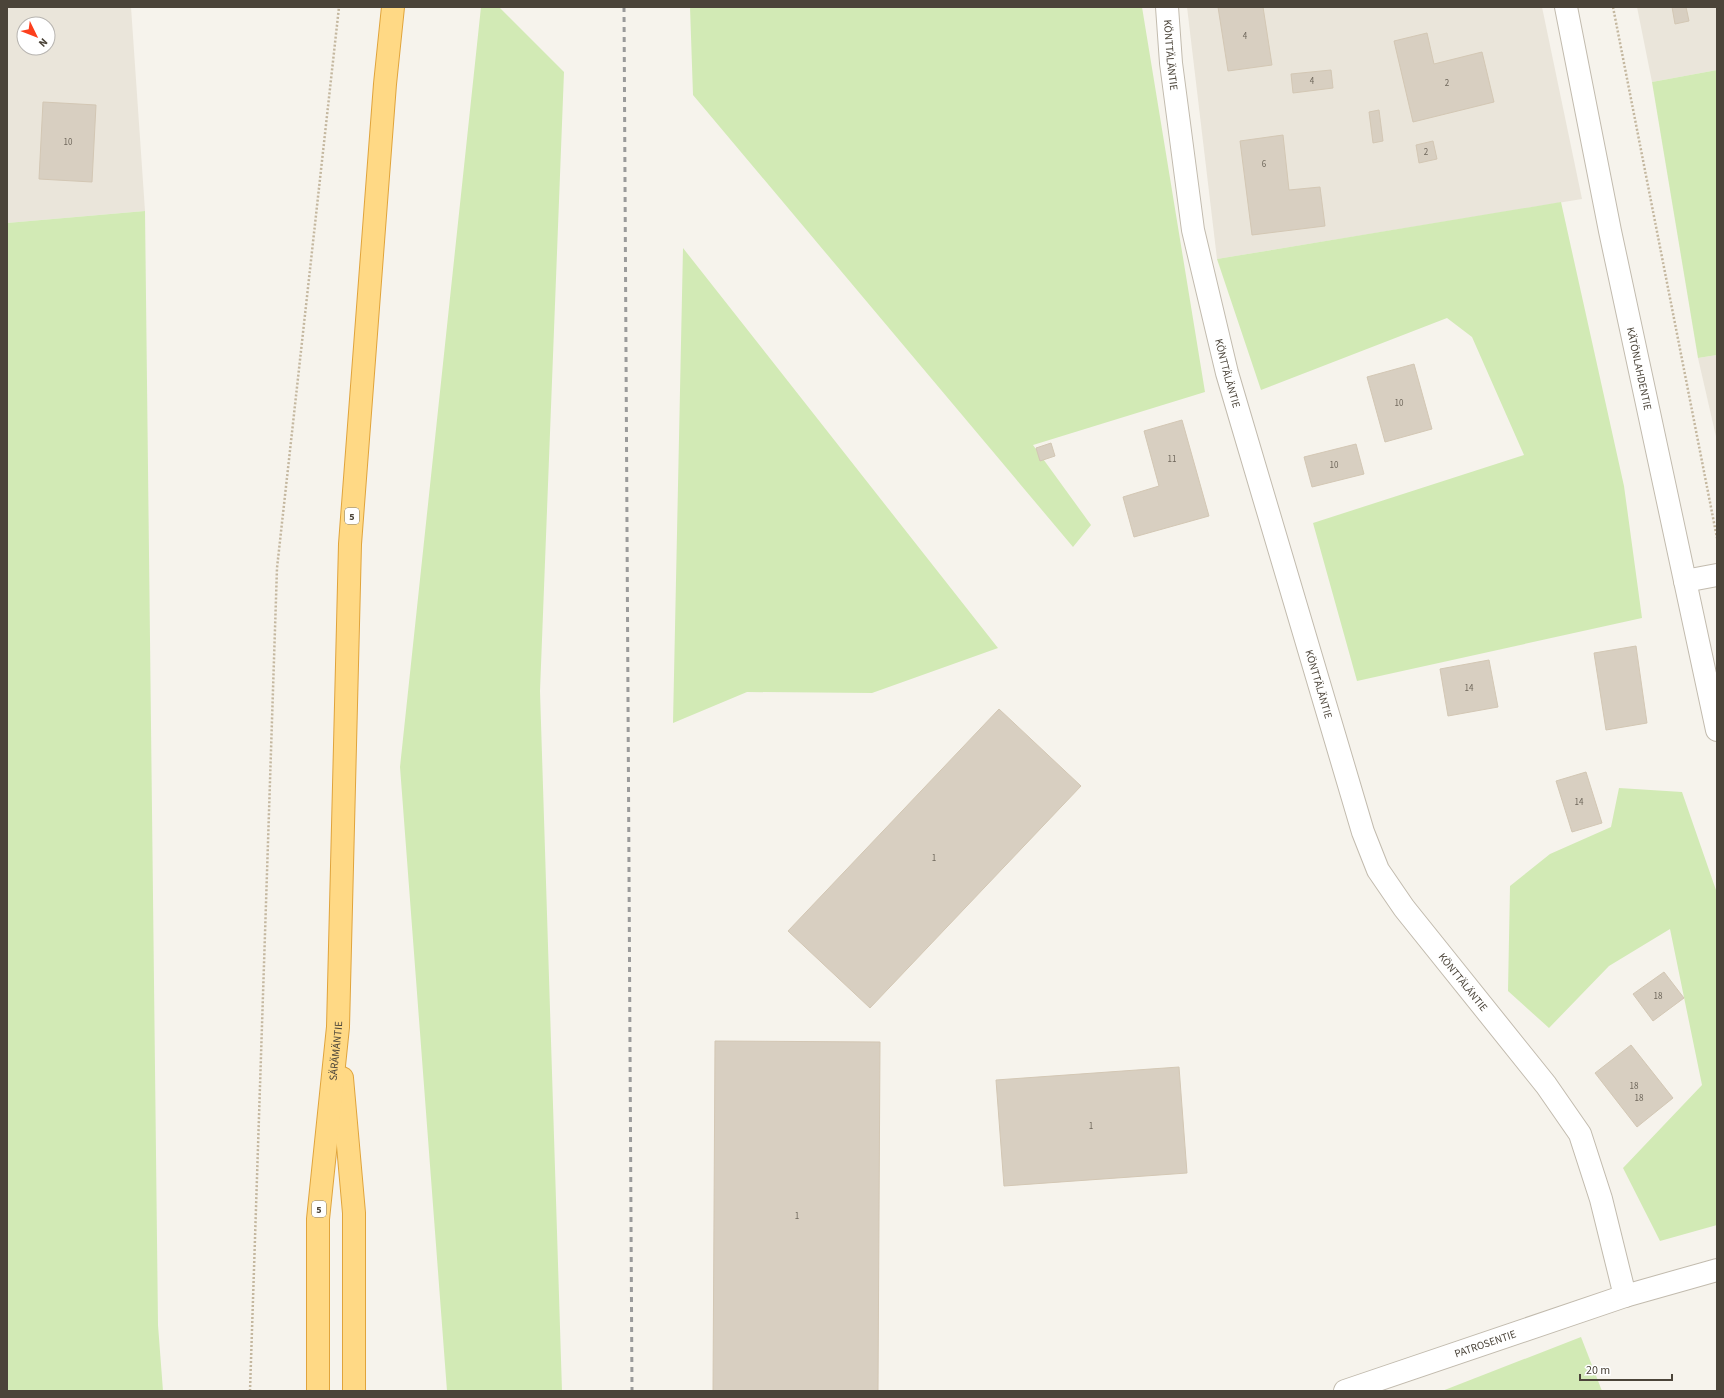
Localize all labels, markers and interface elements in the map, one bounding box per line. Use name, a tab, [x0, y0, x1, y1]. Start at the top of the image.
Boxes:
north arrow	[16, 16, 56, 56]
street label: KÖNTTÄLÄNTIE	[1160, 19, 1182, 91]
house number: 4	[1243, 30, 1248, 43]
text: N	[35, 35, 51, 50]
house number: 4	[1310, 75, 1315, 88]
house number: 2	[1445, 77, 1450, 90]
house number: 10	[64, 136, 73, 149]
house number: 2	[1424, 146, 1429, 159]
house number: 6	[1262, 158, 1267, 171]
street label: KÄTÖNLAHDENTIE	[1623, 326, 1655, 412]
street label: KÖNTTÄLÄNTIE	[1211, 337, 1244, 410]
house number: 10	[1395, 397, 1404, 410]
house number: 11	[1168, 453, 1176, 466]
house number: 10	[1330, 459, 1339, 472]
road number: 5	[345, 508, 359, 524]
street label: KÖNTTÄLÄNTIE	[1301, 648, 1336, 721]
house number: 14	[1465, 682, 1474, 695]
house number: 14	[1575, 796, 1584, 809]
house number: 1	[932, 852, 936, 865]
street label: KÖNTTÄLÄNTIE	[1435, 950, 1491, 1015]
house number: 18	[1654, 990, 1663, 1003]
street label: SÄRÄMÄNTIE	[325, 1021, 346, 1081]
house number: 18	[1630, 1080, 1639, 1093]
house number: 18	[1635, 1092, 1644, 1105]
house number: 1	[1089, 1120, 1093, 1133]
road number: 5	[312, 1201, 326, 1217]
house number: 1	[795, 1210, 799, 1223]
street label: PATROSENTIE	[1453, 1326, 1518, 1361]
scale bar	[1580, 1356, 1672, 1382]
text: 20 m	[1586, 1362, 1610, 1379]

